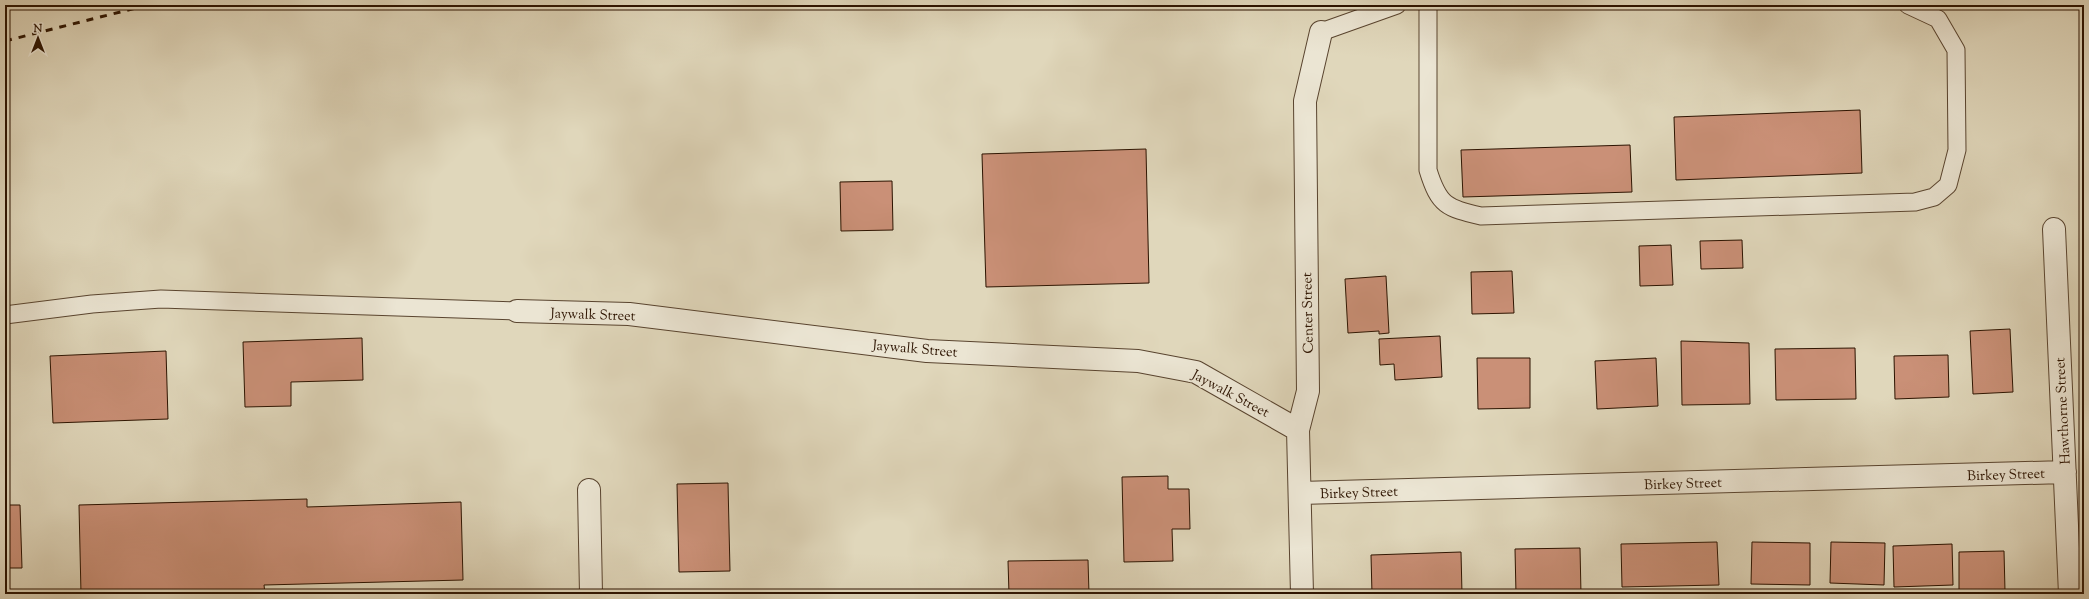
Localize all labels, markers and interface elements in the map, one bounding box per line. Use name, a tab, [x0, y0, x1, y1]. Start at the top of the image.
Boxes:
north arrow	[18, 18, 58, 58]
text: N	[33, 21, 43, 37]
street label: Center Street	[1298, 272, 1320, 354]
street label: Jaywalk Street	[549, 304, 636, 327]
street label: Jaywalk Street	[871, 336, 958, 364]
street label: Hawthorne Street	[2051, 357, 2077, 465]
street label: Jaywalk Street	[1187, 366, 1272, 424]
street label: Birkey Street	[1967, 465, 2045, 487]
street label: Birkey Street	[1644, 474, 1722, 496]
street label: Birkey Street	[1320, 483, 1398, 505]

